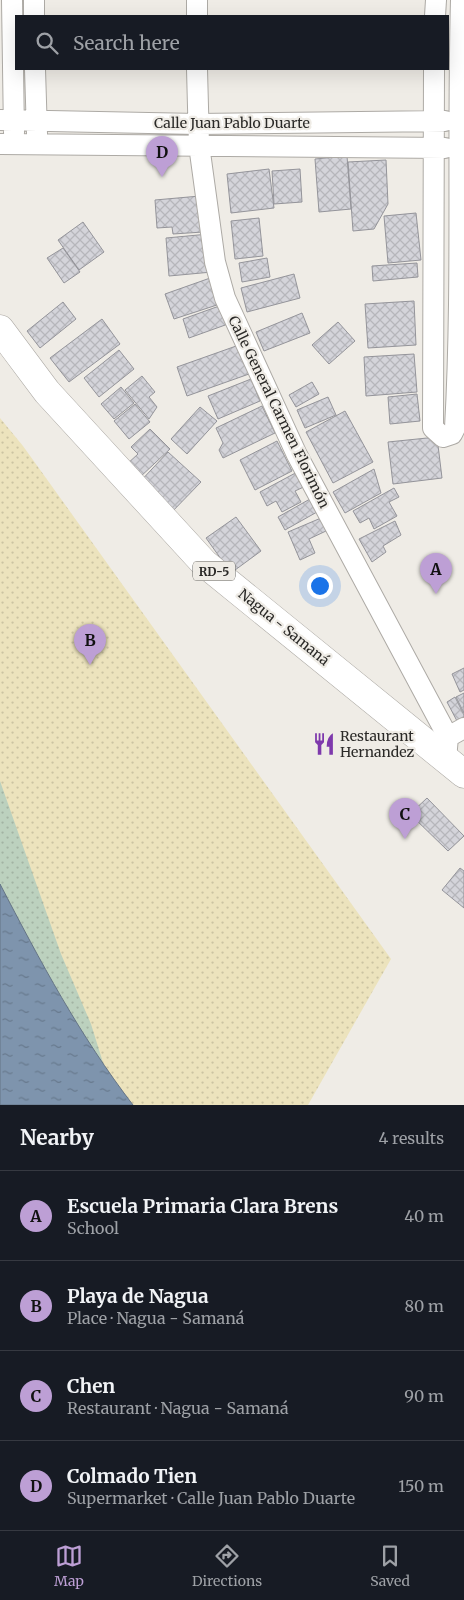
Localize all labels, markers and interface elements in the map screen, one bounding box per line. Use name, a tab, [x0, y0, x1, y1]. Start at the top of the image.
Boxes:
search box	[15, 15, 449, 70]
icon: search	[33, 29, 61, 57]
text: Search here	[73, 31, 180, 55]
street label: Calle Juan Pablo Duarte	[154, 114, 310, 132]
pin: D	[146, 136, 178, 177]
street label: Calle General Carmen Florimón	[224, 313, 334, 511]
pin: A	[420, 553, 452, 594]
road number: RD-5	[193, 562, 235, 580]
your location	[307, 573, 333, 599]
street label: Nagua - Samaná	[235, 585, 334, 670]
pin: B	[74, 624, 106, 665]
place label: Restaurant Hernandez	[340, 727, 415, 761]
restaurant icon: Restaurant Hernandez	[311, 731, 337, 757]
pin: C	[389, 798, 421, 839]
text: Nearby	[20, 1124, 94, 1151]
text: 4 results	[378, 1128, 444, 1148]
text: Escuela Primaria Clara Brens	[67, 1194, 338, 1218]
text: A	[30, 1206, 42, 1226]
text: 40 m	[404, 1206, 444, 1226]
text: School	[67, 1218, 119, 1238]
text: Playa de Nagua	[67, 1284, 209, 1308]
text: B	[30, 1296, 42, 1316]
text: 80 m	[405, 1296, 444, 1316]
text: Place · Nagua - Samaná	[67, 1308, 244, 1328]
text: Chen	[67, 1374, 115, 1398]
text: C	[31, 1386, 41, 1406]
text: 90 m	[404, 1386, 444, 1406]
text: Restaurant · Nagua - Samaná	[67, 1398, 289, 1418]
text: Colmado Tien	[67, 1464, 197, 1488]
text: D	[30, 1476, 42, 1496]
text: 150 m	[398, 1476, 444, 1496]
text: Supermarket · Calle Juan Pablo Duarte	[67, 1488, 355, 1508]
tab: Map	[54, 1542, 84, 1590]
tab: Directions	[192, 1542, 262, 1590]
tab: Saved	[370, 1542, 410, 1590]

